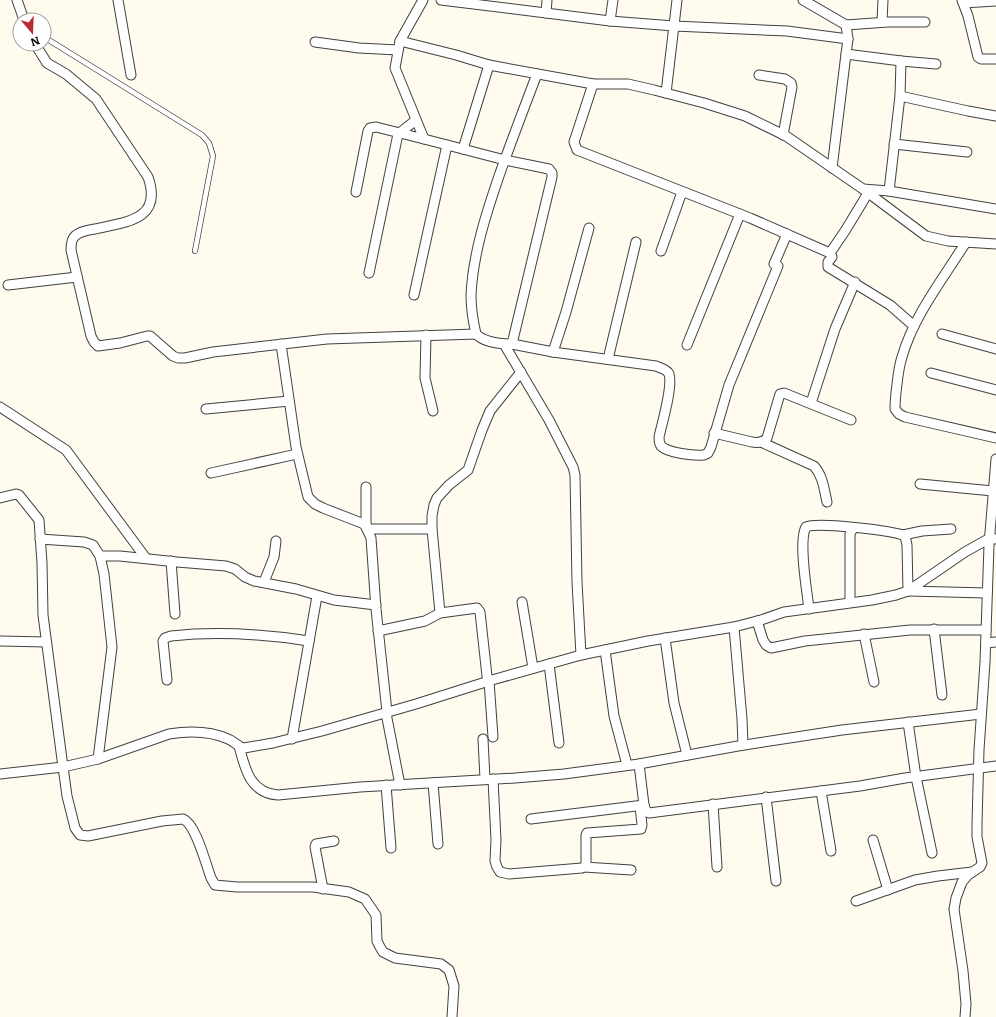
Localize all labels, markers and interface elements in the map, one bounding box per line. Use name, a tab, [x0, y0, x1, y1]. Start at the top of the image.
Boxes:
north arrow	[12, 12, 52, 52]
text: N	[29, 33, 43, 51]

